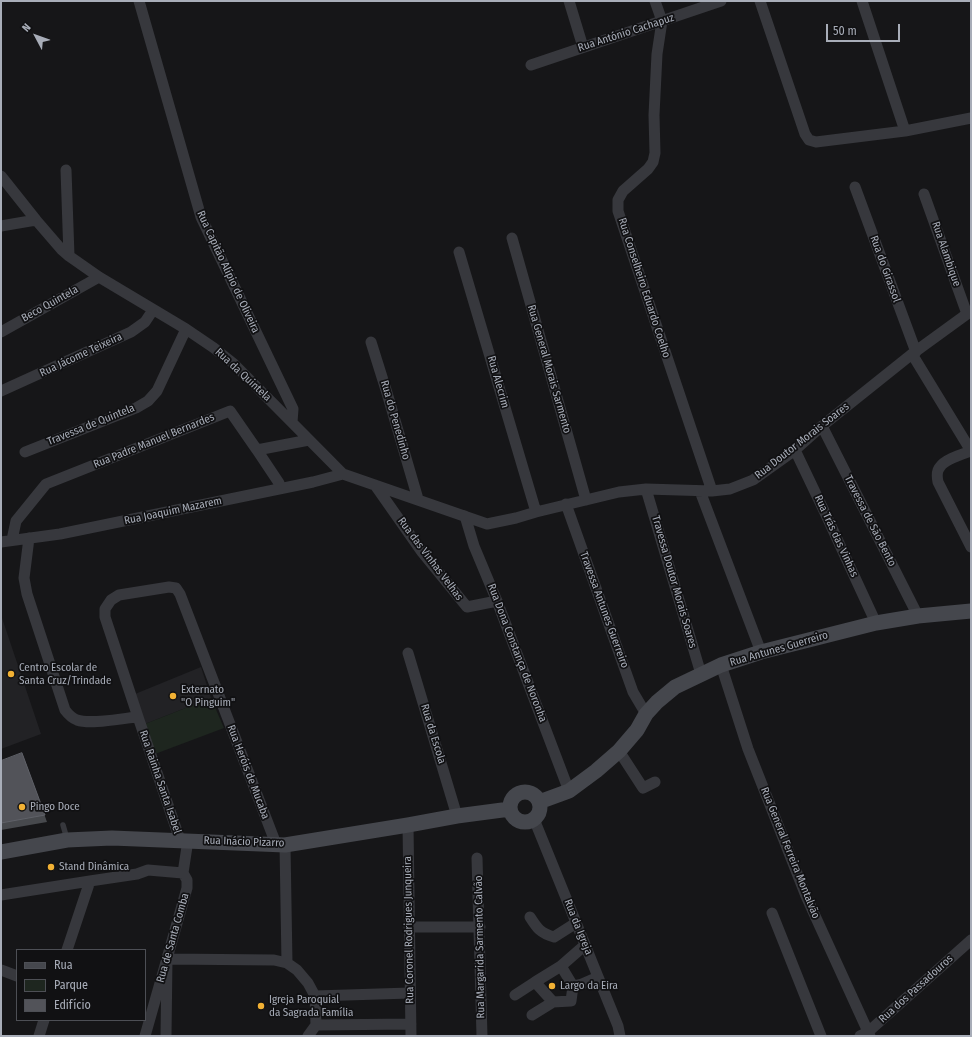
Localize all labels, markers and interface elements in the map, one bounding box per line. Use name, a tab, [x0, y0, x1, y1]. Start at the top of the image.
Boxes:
street label: Rua António Cachapuz	[576, 11, 676, 55]
north arrow	[16, 16, 56, 56]
scale bar	[828, 16, 902, 42]
text: N	[19, 21, 34, 35]
text: 50 m	[833, 24, 857, 38]
street label: Rua Capitão Alípio de Oliveira	[194, 209, 262, 335]
street label: Rua Conselheiro Eduardo Coelho	[615, 216, 673, 360]
street label: Rua Alambique	[929, 220, 963, 288]
street label: Rua do Girassol	[867, 234, 903, 304]
street label: Beco Quintela	[19, 283, 81, 325]
street label: Rua General Morais Sarmento	[524, 303, 574, 435]
street label: Rua Jácome Teixeira	[38, 330, 124, 380]
street label: Rua da Quintela	[212, 346, 274, 404]
street label: Rua Alecrim	[484, 354, 512, 410]
street label: Rua do Penedinho	[377, 379, 413, 461]
street label: Rua Doutor Morais Soares	[752, 400, 852, 482]
street label: Travessa de Quintela	[45, 401, 137, 449]
street label: Rua Padre Manuel Bernardes	[92, 411, 216, 471]
street label: Travessa de São Bento	[841, 473, 899, 569]
street label: Rua Trás das Vinhas	[811, 493, 861, 579]
street label: Rua Joaquim Mazarem	[123, 494, 223, 528]
street label: Travessa Doutor Morais Soares	[649, 514, 699, 650]
street label: Rua das Vinhas Velhas	[395, 515, 465, 603]
street label: Travessa Antunes Guerreiro	[577, 550, 631, 670]
street label: Rua Dona Constança de Noronha	[484, 582, 550, 724]
street label: Rua Antunes Guerreiro	[728, 629, 830, 669]
place label: Centro Escolar de Santa Cruz/Trindade	[19, 661, 111, 687]
marker: Centro Escolar de Santa Cruz/Trindade	[6, 669, 16, 679]
place label: Externato "O Pinguim"	[181, 683, 235, 709]
marker: Externato "O Pinguim"	[168, 691, 178, 701]
street label: Rua da Escola	[418, 702, 448, 766]
street label: Rua Heróis de Mucaba	[224, 723, 272, 821]
street label: Rua Rainha Santa Isabel	[136, 729, 184, 835]
street label: Rua General Ferreira Montalvão	[758, 785, 822, 921]
place label: Pingo Doce	[30, 800, 80, 814]
marker: Pingo Doce	[17, 802, 27, 812]
street label: Rua Inácio Pizarro	[203, 834, 285, 850]
street label: Rua Coronel Rodrigues Junqueira	[401, 856, 417, 1004]
place label: Stand Dinâmica	[59, 860, 129, 874]
marker: Stand Dinâmica	[46, 862, 56, 872]
street label: Rua Margarida Sarmento Calvão	[472, 875, 488, 1019]
street label: Rua de Santa Comba	[154, 892, 192, 984]
street label: Rua da Igreja	[561, 897, 595, 957]
legend	[16, 949, 146, 1021]
street label: Rua dos Passadouros	[876, 952, 956, 1026]
text: Rua	[54, 958, 73, 972]
text: Parque	[54, 978, 88, 992]
place label: Largo da Eira	[560, 979, 618, 993]
marker: Largo da Eira	[547, 981, 557, 991]
place label: Igreja Paroquial da Sagrada Família	[269, 993, 353, 1019]
text: Edifício	[54, 998, 91, 1012]
marker: Igreja Paroquial da Sagrada Família	[256, 1001, 266, 1011]

